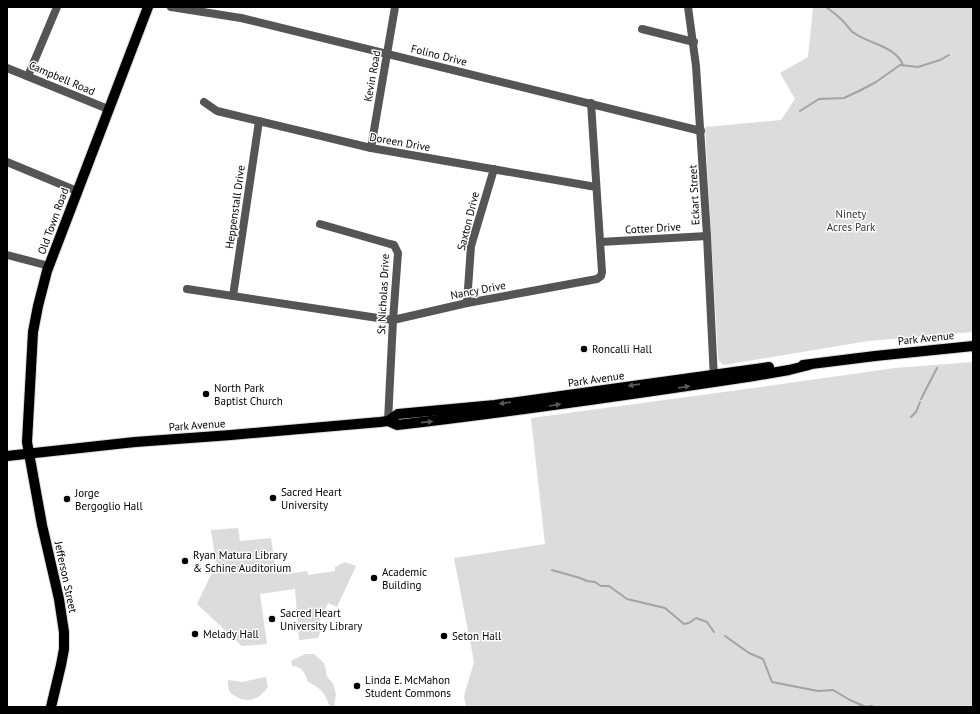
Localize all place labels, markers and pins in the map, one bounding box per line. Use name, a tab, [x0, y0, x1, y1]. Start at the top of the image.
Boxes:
place label: Roncalli Hall	[592, 342, 653, 356]
marker: Roncalli Hall	[579, 344, 589, 354]
place label: North Park Baptist Church	[214, 381, 283, 408]
marker: North Park Baptist Church	[201, 389, 211, 399]
place label: Sacred Heart University	[281, 485, 342, 512]
place label: Jorge Bergoglio Hall	[74, 486, 144, 513]
marker: Sacred Heart University	[268, 493, 278, 503]
marker: Jorge Bergoglio Hall	[62, 494, 72, 504]
place label: Ryan Matura Library & Schine Auditorium	[193, 548, 291, 575]
marker: Ryan Matura Library & Schine Auditorium	[180, 556, 190, 566]
place label: Academic Building	[382, 565, 427, 592]
marker: Academic Building	[369, 573, 379, 583]
place label: Sacred Heart University Library	[280, 606, 363, 633]
marker: Sacred Heart University Library	[267, 614, 277, 624]
place label: Melady Hall	[203, 627, 260, 641]
marker: Melady Hall	[190, 629, 200, 639]
place label: Seton Hall	[452, 629, 502, 643]
marker: Seton Hall	[439, 631, 449, 641]
place label: Linda E. McMahon Student Commons	[365, 673, 451, 700]
marker: Linda E. McMahon Student Commons	[352, 681, 362, 691]

